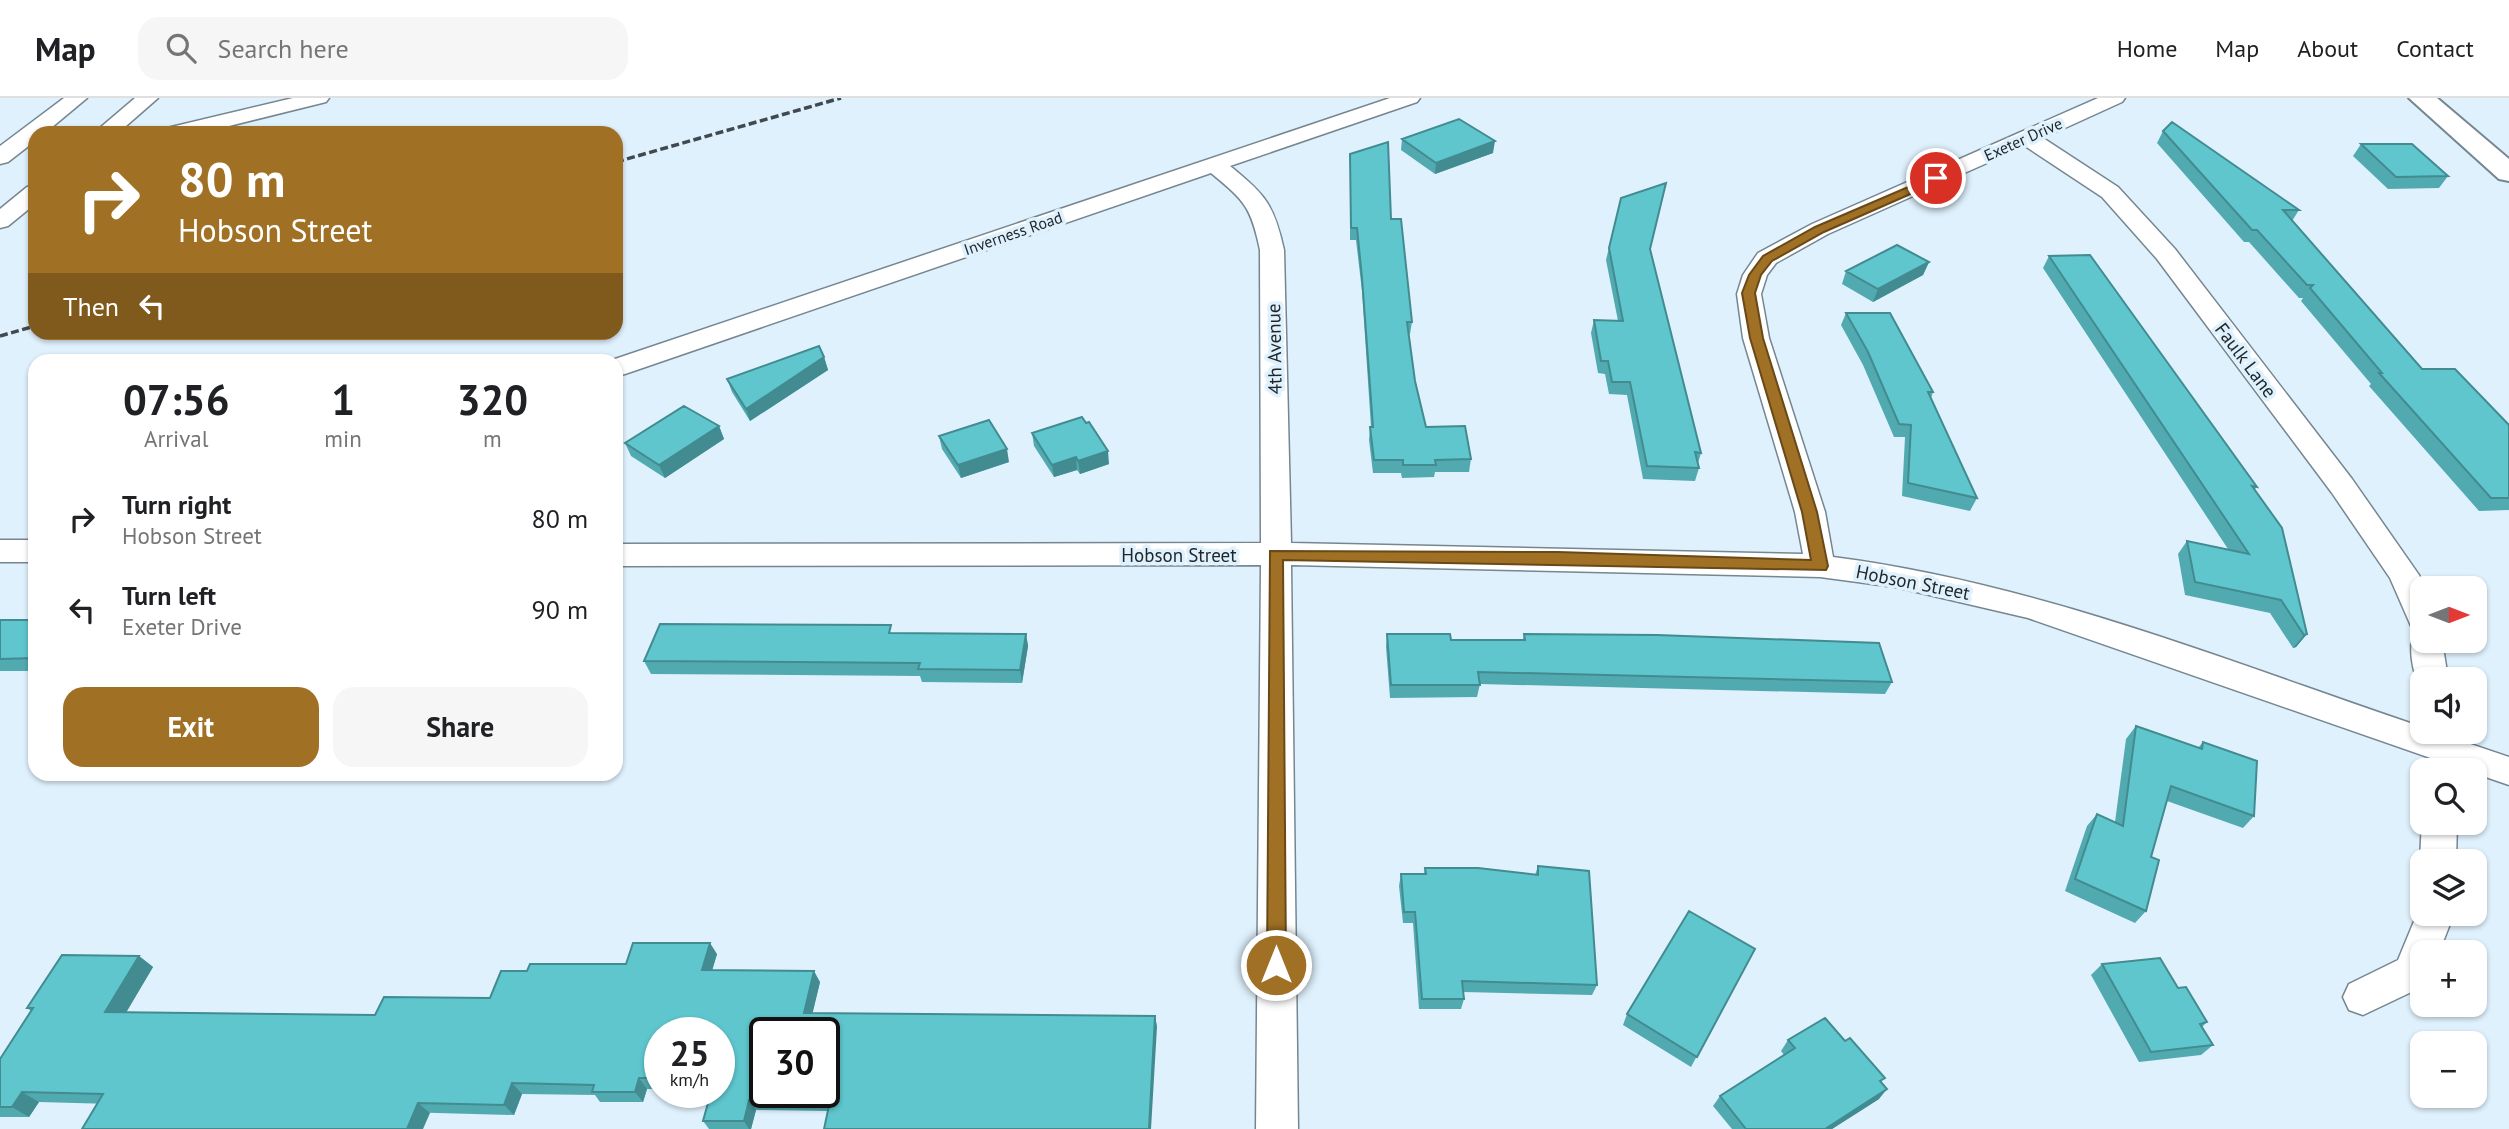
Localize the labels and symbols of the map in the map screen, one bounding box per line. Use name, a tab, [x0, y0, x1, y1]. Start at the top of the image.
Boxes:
street label: Exeter Drive	[1981, 113, 2065, 165]
pin	[1906, 148, 1966, 208]
street label: Inverness Road	[961, 207, 1065, 259]
street label: 4th Avenue	[1261, 303, 1287, 395]
street label: Faulk Lane	[2210, 318, 2282, 402]
street label: Hobson Street	[1121, 543, 1237, 567]
street label: Hobson Street	[1854, 559, 1972, 605]
north arrow	[2410, 576, 2487, 653]
position arrow	[1239, 928, 1313, 1002]
speed limit sign: 30	[749, 1017, 840, 1108]

